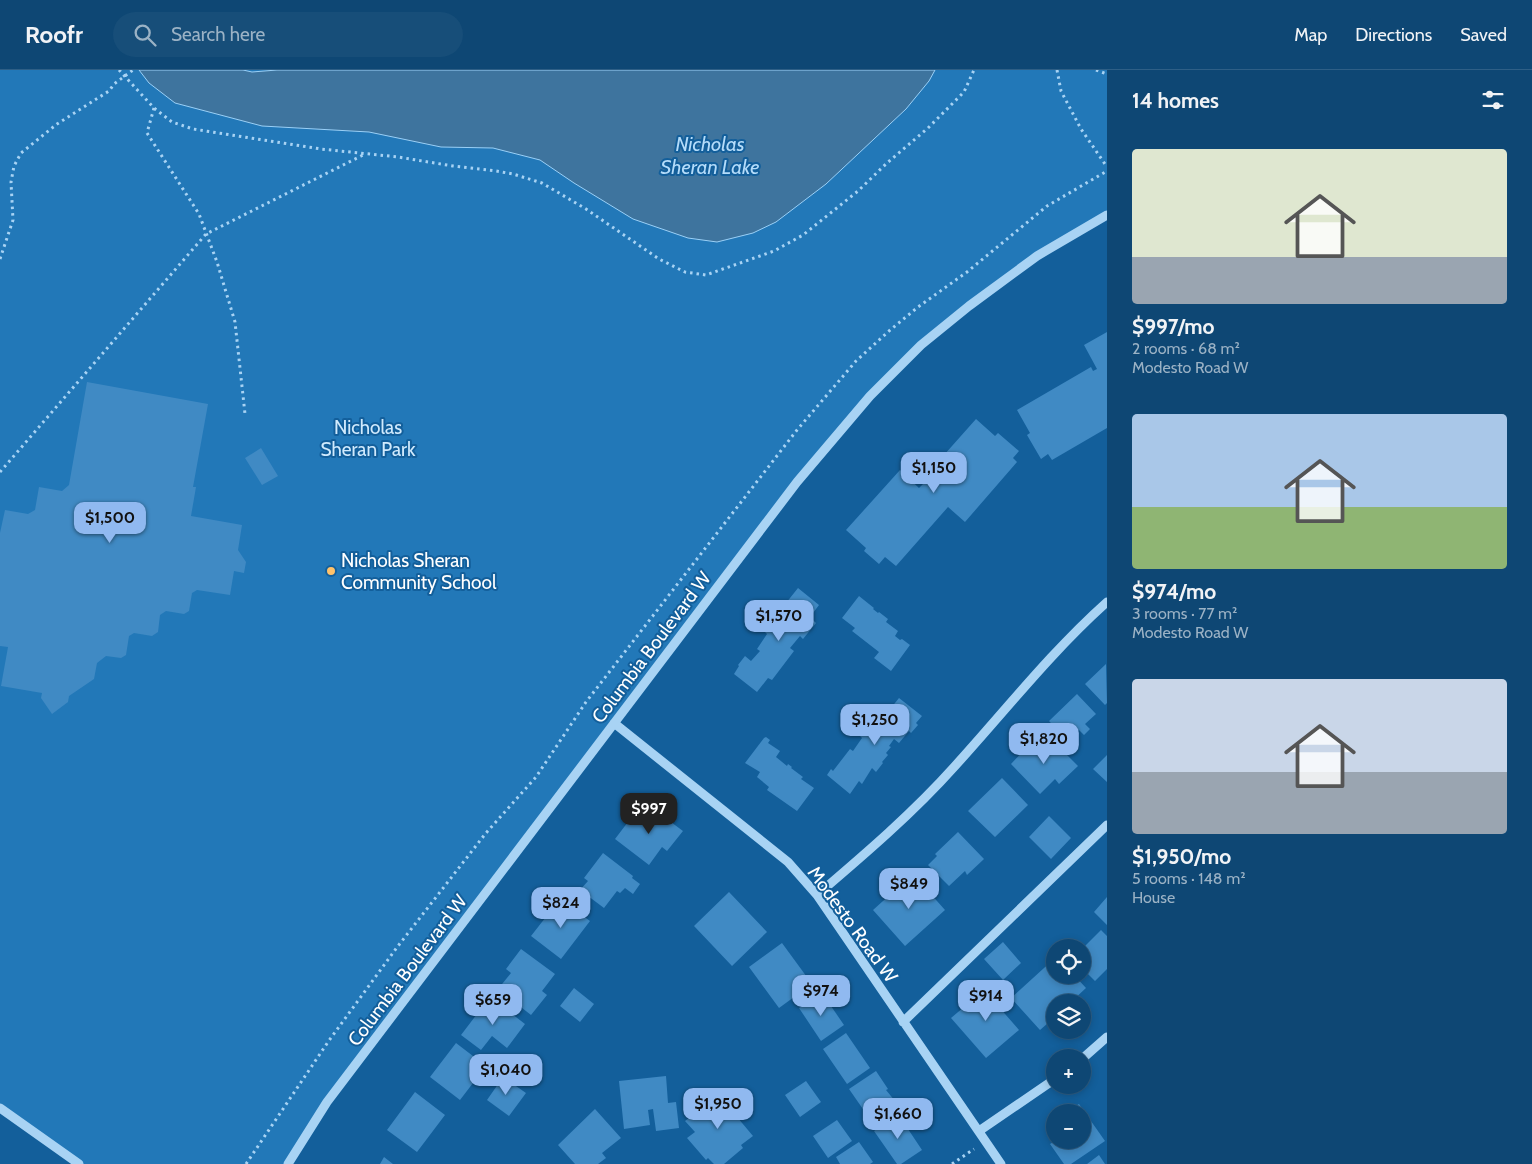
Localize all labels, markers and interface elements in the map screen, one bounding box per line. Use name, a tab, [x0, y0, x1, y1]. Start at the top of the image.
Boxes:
search box	[113, 12, 463, 57]
text: Roofr	[25, 20, 83, 49]
icon: search	[131, 21, 159, 49]
text: Search here	[171, 23, 265, 46]
text: Map	[1294, 24, 1327, 46]
text: Directions	[1355, 24, 1432, 46]
text: Saved	[1460, 24, 1507, 46]
icon: filters	[1479, 86, 1507, 114]
text: 14 homes	[1132, 88, 1219, 113]
water label: Nicholas Sheran Lake	[661, 132, 759, 179]
icon: home	[1275, 181, 1365, 271]
text: $997/mo	[1132, 314, 1215, 339]
text: 2 rooms · 68 m²	[1132, 339, 1240, 358]
text: Modesto Road W	[1132, 358, 1248, 377]
park label: Nicholas Sheran Park	[320, 416, 416, 461]
icon: home	[1275, 446, 1365, 536]
pin: $1,150	[893, 452, 975, 494]
text: $1,150	[912, 458, 956, 477]
pin: $1,500	[69, 502, 151, 544]
text: $1,500	[85, 508, 135, 527]
place label: Nicholas Sheran Community School	[341, 549, 497, 594]
marker: Nicholas Sheran Community School	[325, 565, 337, 577]
street label: Columbia Boulevard W	[587, 567, 716, 728]
text: $974/mo	[1132, 579, 1216, 604]
pin: $1,570	[738, 600, 820, 642]
text: 3 rooms · 77 m²	[1132, 604, 1237, 623]
text: $1,570	[756, 606, 802, 625]
text: Modesto Road W	[1132, 623, 1248, 642]
pin: $1,250	[834, 704, 916, 746]
text: $1,250	[851, 710, 899, 729]
icon: home	[1275, 711, 1365, 801]
pin: $1,820	[1003, 722, 1085, 765]
text: $1,820	[1020, 729, 1068, 748]
pin: $997	[619, 792, 679, 835]
text: $997	[631, 799, 667, 818]
text: $1,950/mo	[1132, 844, 1231, 869]
street label: Modesto Road W	[803, 862, 903, 987]
pin: $849	[879, 868, 939, 910]
text: 5 rooms · 148 m²	[1132, 869, 1245, 888]
text: $849	[890, 874, 928, 893]
pin: $824	[531, 886, 591, 929]
text: House	[1132, 888, 1175, 907]
street label: Columbia Boulevard W	[343, 890, 472, 1051]
text: $824	[542, 893, 580, 912]
map controls	[1046, 939, 1091, 1149]
button: locate	[1046, 939, 1091, 984]
pin: $974	[791, 974, 851, 1017]
pin: $914	[956, 980, 1016, 1022]
text: $974	[803, 981, 839, 1000]
pin: $659	[463, 984, 523, 1026]
text: $914	[969, 986, 1003, 1005]
text: $659	[475, 990, 511, 1009]
button: layers	[1046, 994, 1091, 1039]
button: +	[1046, 1049, 1091, 1094]
pin: $1,040	[465, 1054, 547, 1096]
text: $1,040	[480, 1060, 532, 1079]
pin: $1,950	[677, 1088, 759, 1130]
text: $1,950	[694, 1094, 742, 1113]
pin: $1,660	[857, 1098, 939, 1140]
text: $1,660	[874, 1104, 922, 1123]
button: −	[1046, 1104, 1091, 1149]

